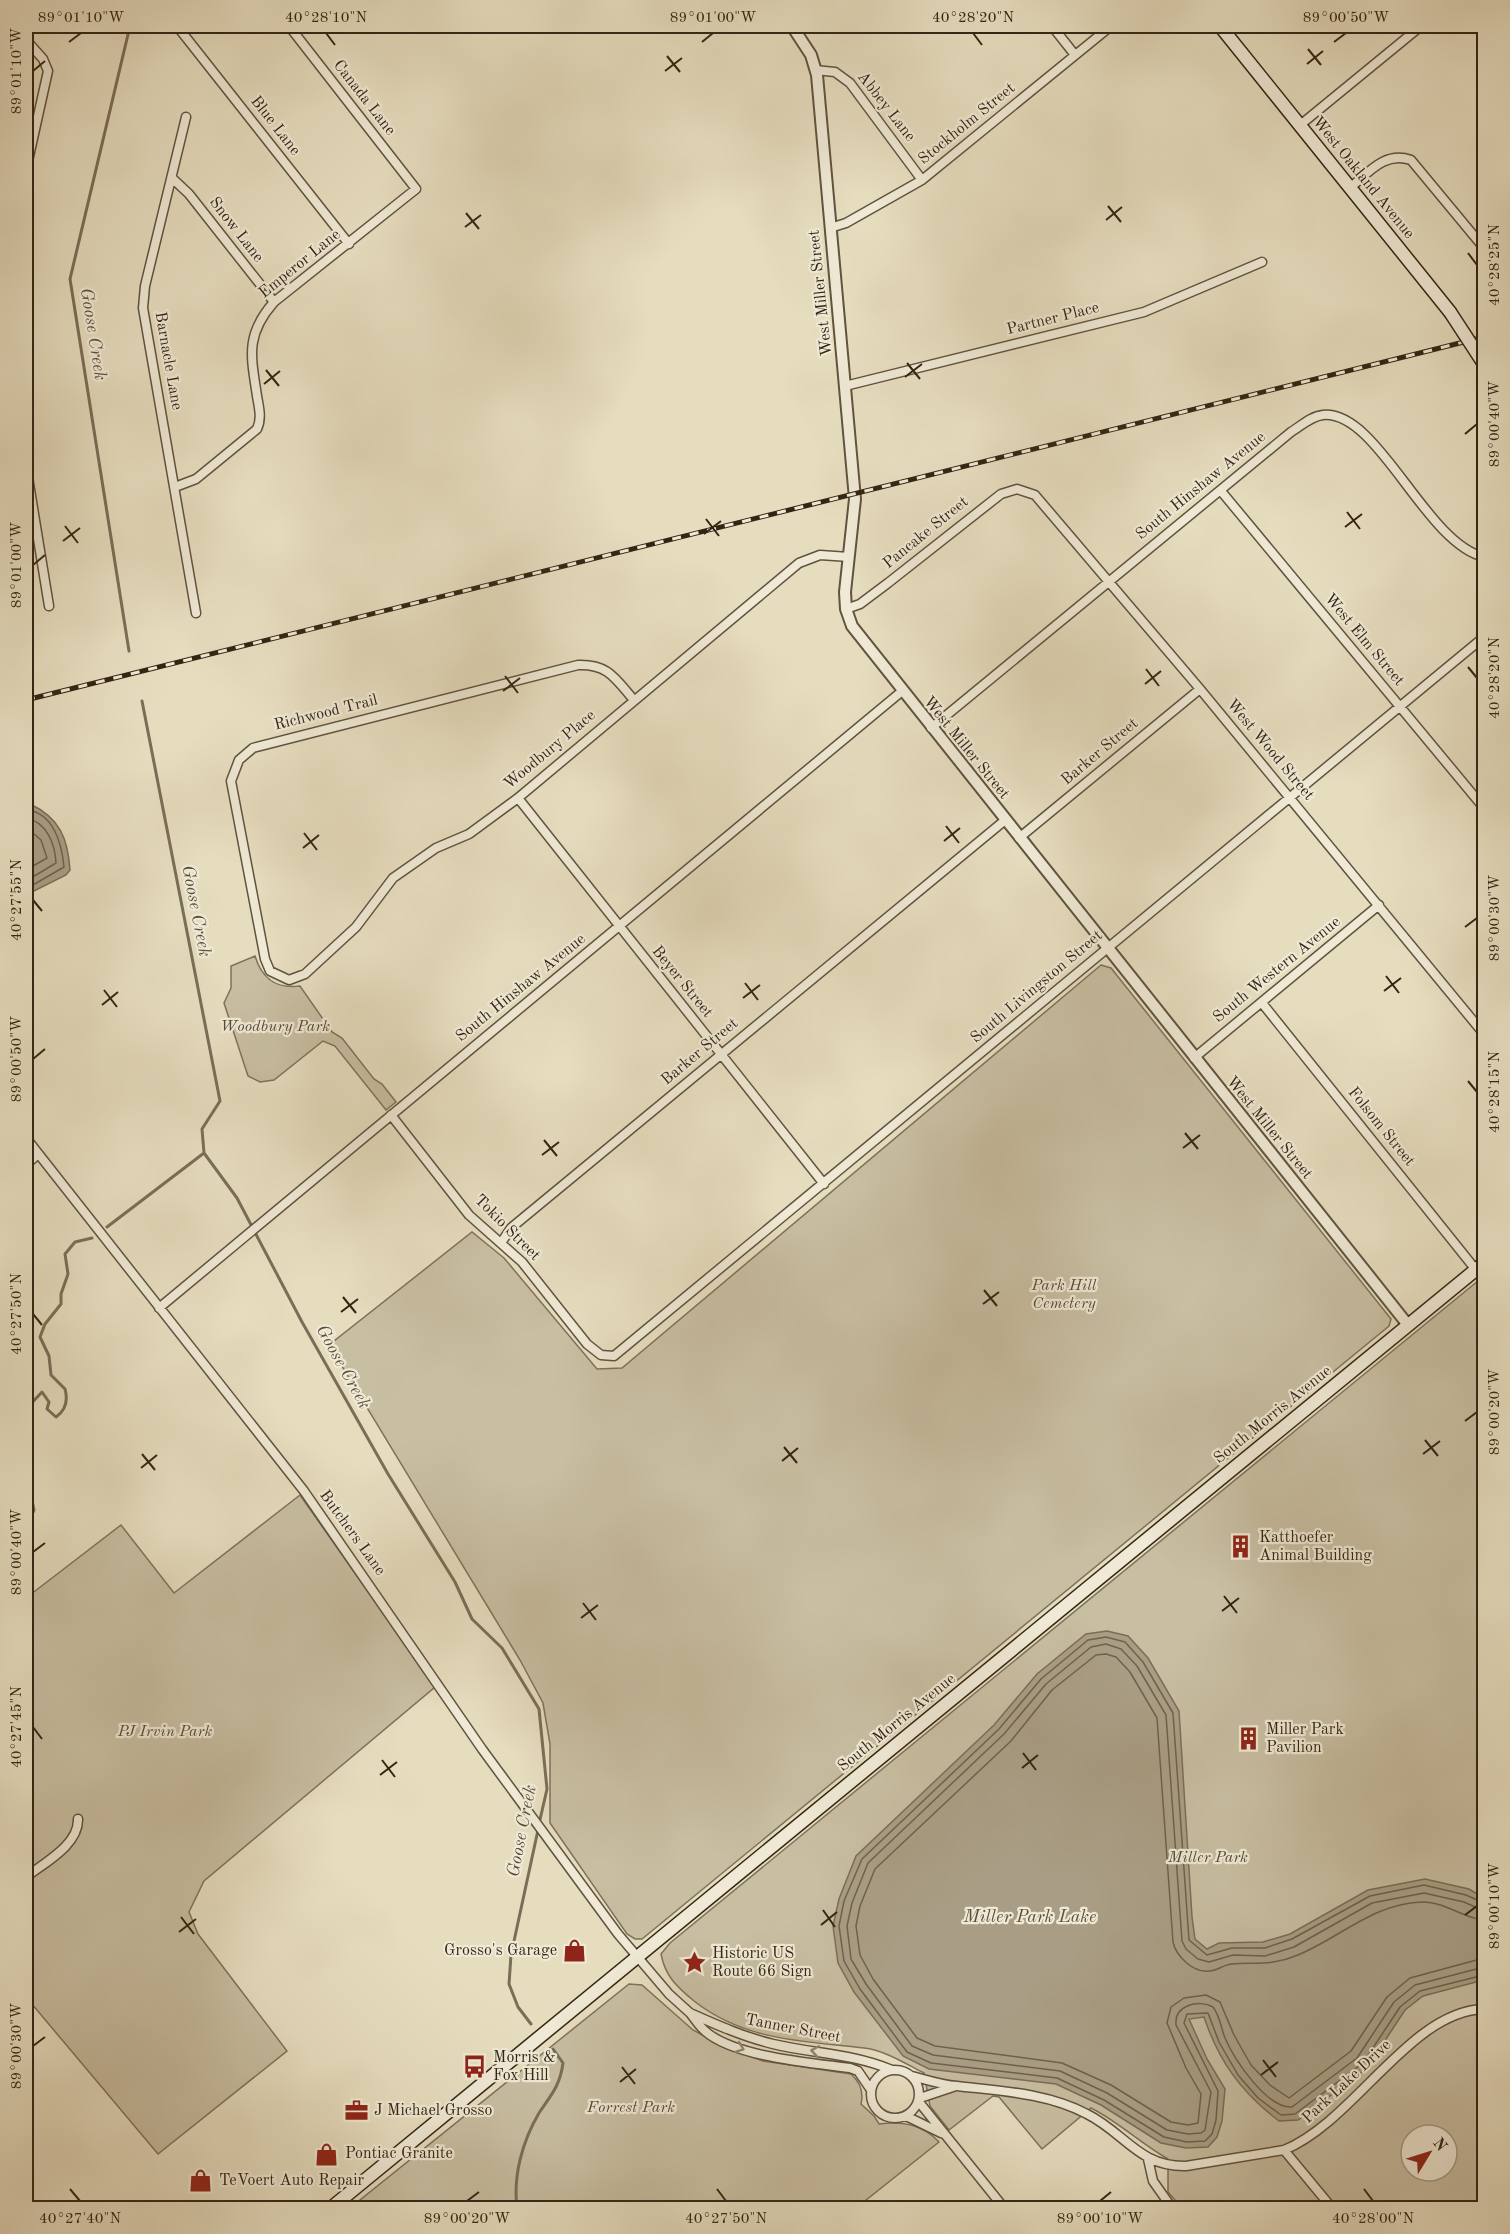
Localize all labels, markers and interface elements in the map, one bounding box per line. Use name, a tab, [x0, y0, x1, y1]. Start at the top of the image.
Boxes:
text: 89°01'10"W	[38, 11, 124, 26]
text: 40°28'10"N	[285, 11, 367, 26]
text: 89°01'00"W	[670, 11, 756, 26]
text: 40°28'20"N	[932, 11, 1014, 26]
text: 89°00'50"W	[1303, 11, 1389, 26]
text: 89°01'10"W	[10, 28, 25, 114]
street label: Canada Lane	[330, 57, 398, 139]
street label: Abbey Lane	[854, 69, 918, 145]
street label: Stockholm Street	[916, 80, 1019, 168]
street label: Blue Lane	[247, 93, 303, 159]
street label: West Oakland Avenue	[1309, 114, 1417, 242]
street label: Snow Lane	[206, 194, 266, 266]
text: 40°28'25"N	[1488, 224, 1503, 306]
street label: Emperor Lane	[256, 226, 344, 302]
street label: West Miller Street	[806, 229, 836, 357]
water label: Goose Creek	[77, 287, 109, 382]
street label: Partner Place	[1005, 300, 1101, 338]
street label: Barnacle Lane	[151, 310, 185, 412]
text: 89°00'40"W	[1488, 381, 1503, 467]
street label: South Hinshaw Avenue	[1133, 429, 1269, 543]
street label: Pancake Street	[880, 494, 972, 572]
text: 89°01'00"W	[10, 522, 25, 608]
street label: West Elm Street	[1321, 591, 1407, 689]
text: 40°28'20"N	[1488, 637, 1503, 719]
street label: Richwood Trail	[272, 692, 380, 734]
street label: West Miller Street	[920, 694, 1012, 803]
street label: West Wood Street	[1223, 696, 1317, 804]
street label: Woodbury Place	[501, 707, 599, 793]
street label: Barker Street	[1059, 715, 1142, 789]
text: 40°27'55"N	[10, 859, 25, 941]
water label: Goose Creek	[178, 863, 214, 959]
text: 89°00'30"W	[1488, 875, 1503, 961]
street label: South Western Avenue	[1210, 914, 1344, 1026]
street label: South Livingston Street	[968, 927, 1106, 1047]
street label: South Hinshaw Avenue	[453, 931, 589, 1045]
street label: Beyer Street	[648, 943, 716, 1021]
street label: Barker Street	[659, 1015, 742, 1089]
text: 89°00'50"W	[10, 1016, 25, 1102]
park label: Woodbury Park	[220, 1019, 330, 1035]
text: 40°28'15"N	[1488, 1051, 1503, 1133]
street label: West Miller Street	[1223, 1074, 1315, 1183]
street label: Folsom Street	[1344, 1085, 1418, 1170]
street label: Tokio Street	[471, 1192, 543, 1264]
text: 40°27'50"N	[10, 1273, 25, 1355]
park label: Park Hill Cemetery	[1031, 1278, 1097, 1312]
water label: Goose Creek	[313, 1322, 374, 1412]
street label: South Morris Avenue	[1211, 1363, 1335, 1467]
text: 89°00'20"W	[1488, 1369, 1503, 1455]
street label: Butchers Lane	[316, 1488, 388, 1578]
text: 89°00'40"W	[10, 1509, 25, 1595]
place label: Katthoefer Animal Building	[1259, 1530, 1372, 1564]
building icon: Katthoefer Animal Building	[1228, 1534, 1254, 1560]
street label: South Morris Avenue	[835, 1671, 959, 1775]
text: 40°27'45"N	[10, 1686, 25, 1768]
place label: Miller Park Pavilion	[1266, 1722, 1344, 1756]
park label: PJ Irvin Park	[117, 1724, 212, 1740]
building icon: Miller Park Pavilion	[1235, 1726, 1261, 1752]
water label: Goose Creek	[504, 1783, 540, 1879]
park label: Miller Park	[1167, 1850, 1248, 1866]
text: 89°00'10"W	[1488, 1863, 1503, 1949]
water label: Miller Park Lake	[962, 1908, 1097, 1926]
shop icon: Grosso's Garage	[562, 1938, 588, 1964]
place label: Grosso's Garage	[444, 1943, 557, 1959]
place label: Historic US Route 66 Sign	[712, 1946, 812, 1980]
place icon: Historic US Route 66 Sign	[681, 1950, 707, 1976]
text: 89°00'30"W	[10, 2003, 25, 2089]
street label: Tanner Street	[744, 2012, 842, 2046]
street label: Park Lake Drive	[1300, 2037, 1394, 2127]
one-way arrow	[735, 2040, 745, 2053]
one-way arrow	[811, 2045, 820, 2057]
place label: Morris & Fox Hill	[493, 2050, 556, 2084]
bus stop icon: Morris & Fox Hill	[462, 2054, 488, 2080]
office icon: J Michael Grosso	[343, 2098, 369, 2124]
park label: Forrest Park	[586, 2100, 675, 2116]
place label: J Michael Grosso	[374, 2103, 492, 2119]
north arrow	[1399, 2123, 1459, 2183]
text: N	[1429, 2135, 1450, 2155]
shop icon: Pontiac Granite	[314, 2141, 340, 2167]
place label: Pontiac Granite	[345, 2146, 453, 2162]
shop icon: TeVoert Auto Repair	[188, 2168, 214, 2194]
place label: TeVoert Auto Repair	[219, 2173, 365, 2189]
text: 40°27'40"N	[39, 2212, 121, 2227]
text: 89°00'20"W	[424, 2212, 510, 2227]
text: 40°27'50"N	[685, 2212, 767, 2227]
text: 89°00'10"W	[1057, 2212, 1143, 2227]
text: 40°28'00"N	[1332, 2212, 1414, 2227]

